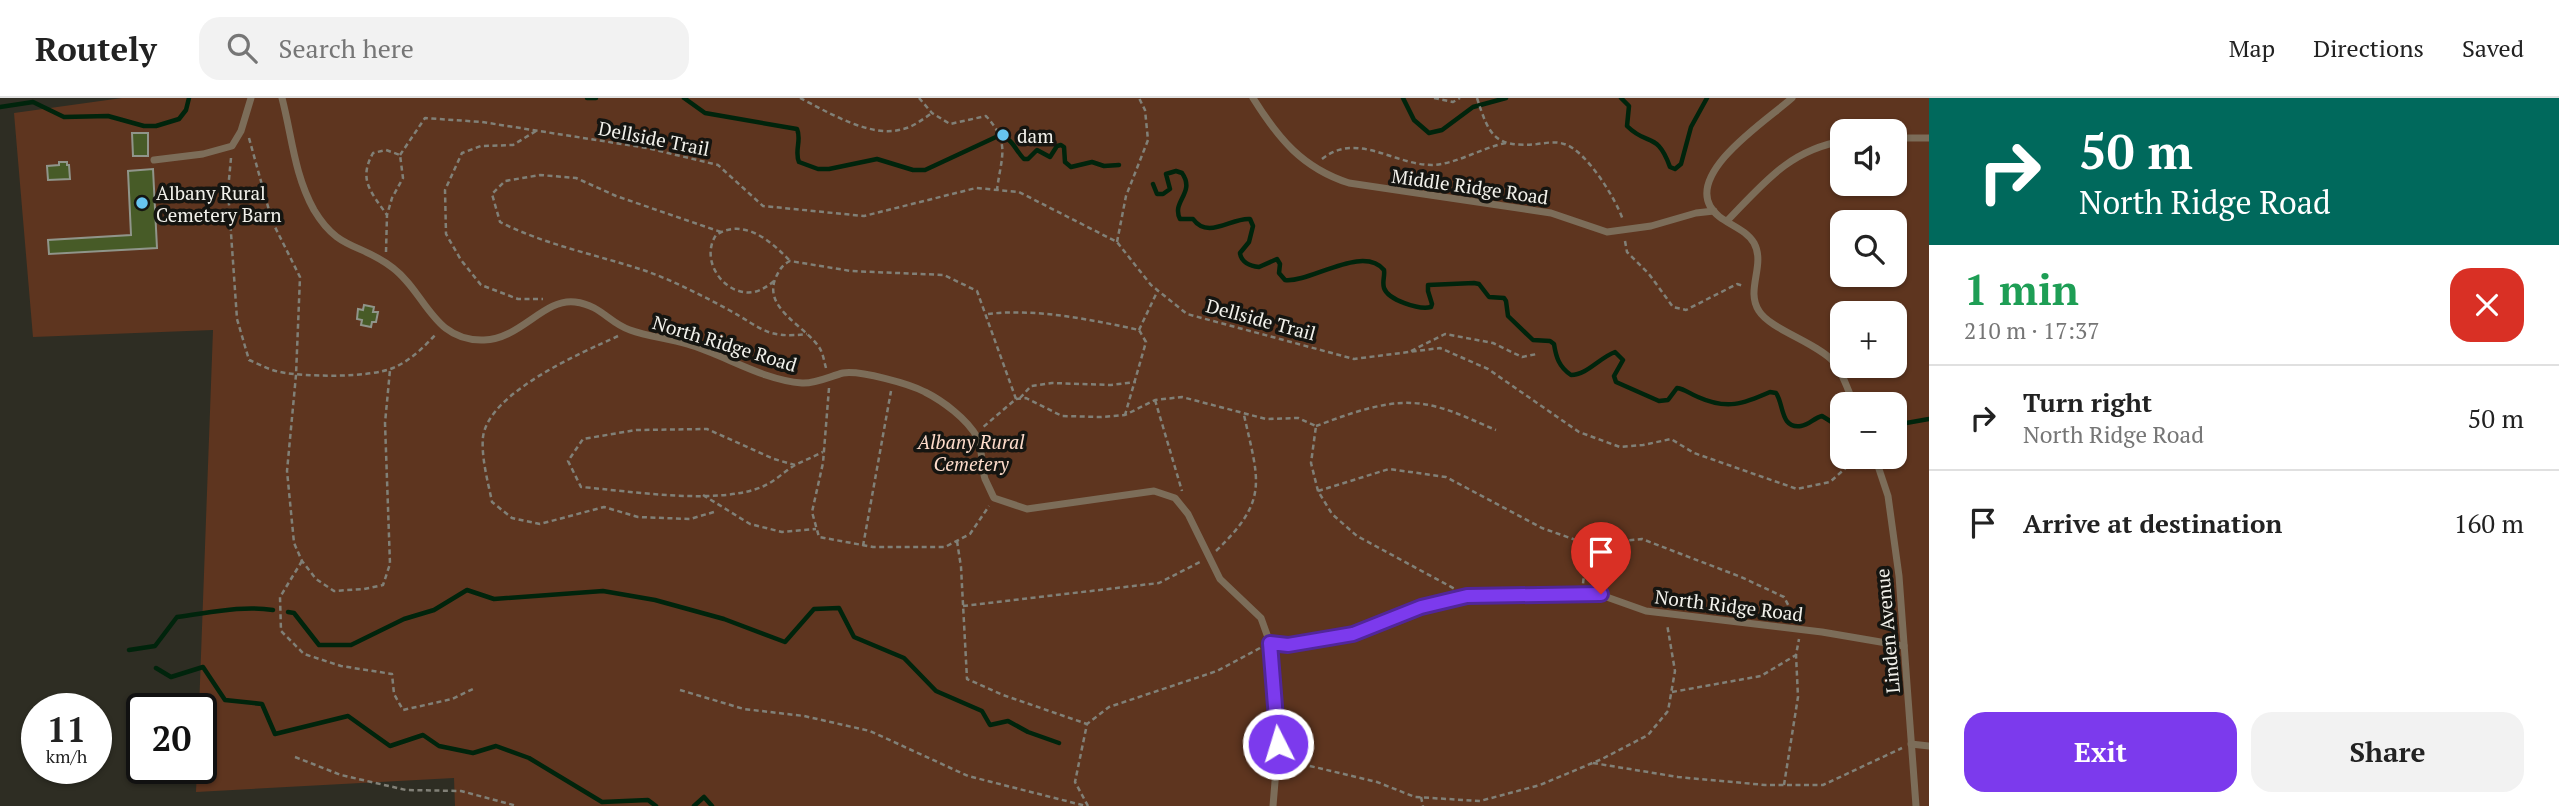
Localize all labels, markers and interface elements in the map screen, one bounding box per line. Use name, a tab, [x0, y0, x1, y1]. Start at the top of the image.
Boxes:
search box	[199, 17, 689, 80]
text: Routely	[35, 27, 157, 70]
icon: search	[223, 29, 261, 67]
text: Search here	[279, 31, 414, 65]
text: Map	[2229, 32, 2275, 64]
text: Directions	[2313, 32, 2424, 64]
text: Saved	[2462, 32, 2524, 64]
street label: Dellside Trail	[596, 115, 712, 161]
text: 50 m	[2079, 118, 2193, 183]
map controls	[1830, 119, 1907, 469]
button: sound	[1830, 119, 1907, 196]
place label: dam	[1017, 123, 1054, 148]
icon: right	[1964, 126, 2055, 217]
marker: dam	[995, 127, 1011, 143]
street label: Middle Ridge Road	[1390, 163, 1550, 209]
place label: Albany Rural Cemetery Barn	[156, 180, 282, 227]
text: North Ridge Road	[2079, 181, 2331, 223]
marker: Albany Rural Cemetery Barn	[134, 195, 150, 211]
button: search	[1830, 210, 1907, 287]
text: 1 min	[1964, 261, 2079, 317]
button: close	[2450, 268, 2524, 342]
street label: Dellside Trail	[1203, 292, 1319, 346]
button: +	[1830, 301, 1907, 378]
street label: North Ridge Road	[650, 309, 801, 377]
text: 210 m · 17:37	[1964, 315, 2099, 346]
text: Turn right	[2023, 385, 2152, 419]
button: −	[1830, 392, 1907, 469]
icon: right	[1964, 399, 2002, 437]
text: 50 m	[2468, 401, 2524, 435]
text: North Ridge Road	[2023, 419, 2204, 450]
park label: Albany Rural Cemetery	[917, 429, 1025, 476]
icon: arrive	[1964, 504, 2002, 542]
text: Arrive at destination	[2023, 506, 2282, 540]
text: 160 m	[2454, 506, 2524, 540]
pin	[1571, 522, 1631, 594]
icon: arrive	[1582, 533, 1620, 571]
street label: Linden Avenue	[1869, 568, 1905, 694]
street label: North Ridge Road	[1653, 583, 1805, 627]
speed limit sign: 20	[126, 693, 217, 784]
text: 11	[47, 706, 86, 752]
position arrow	[1241, 707, 1315, 781]
button: Exit	[1964, 712, 2237, 792]
button: Share	[2251, 712, 2524, 792]
text: km/h	[46, 744, 87, 768]

